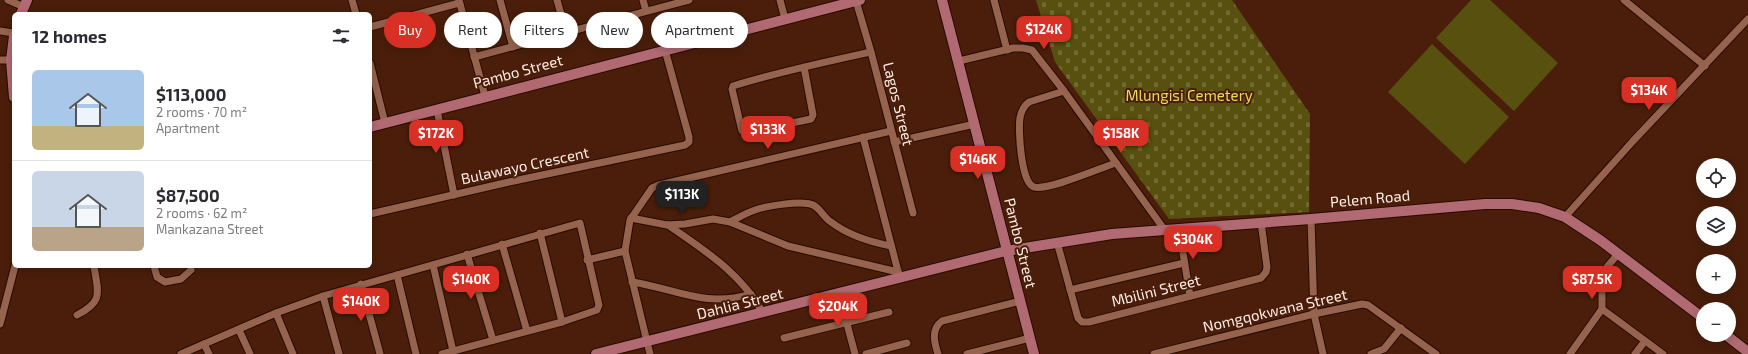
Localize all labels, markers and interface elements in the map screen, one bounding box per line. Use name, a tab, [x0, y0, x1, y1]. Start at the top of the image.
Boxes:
chip: Buy	[384, 12, 436, 48]
chip: Rent	[444, 12, 502, 48]
chip: Filters	[510, 12, 578, 48]
chip: New	[586, 12, 643, 48]
chip: Apartment	[651, 12, 748, 48]
pin: $124K	[1016, 16, 1072, 50]
text: $124K	[1025, 21, 1063, 37]
icon: filters	[330, 25, 352, 47]
text: 12 homes	[32, 26, 107, 46]
street label: Pambo Street	[471, 50, 565, 92]
street label: Lagos Street	[880, 60, 918, 148]
pin: $134K	[1621, 77, 1677, 111]
text: $134K	[1630, 82, 1668, 98]
text: $113,000	[156, 84, 226, 104]
icon: home	[64, 86, 112, 134]
park label: Mlungisi Cemetery	[1125, 86, 1253, 104]
text: 2 rooms · 70 m²	[156, 104, 247, 120]
pin: $133K	[740, 116, 796, 150]
text: Apartment	[156, 120, 220, 136]
pin: $172K	[408, 120, 464, 154]
pin: $158K	[1093, 120, 1149, 154]
text: $133K	[750, 121, 786, 137]
text: $172K	[418, 125, 454, 141]
text: $158K	[1103, 125, 1139, 141]
street label: Bulawayo Crescent	[459, 143, 591, 187]
pin: $146K	[950, 146, 1006, 180]
text: $146K	[959, 151, 997, 167]
map controls	[1696, 158, 1736, 342]
button: locate	[1696, 158, 1736, 198]
pin: $113K	[654, 181, 710, 215]
text: $87,500	[156, 185, 220, 205]
text: $113K	[665, 186, 699, 202]
street label: Pelem Road	[1329, 186, 1411, 210]
icon: home	[64, 187, 112, 235]
street label: Pambo Street	[1001, 196, 1041, 290]
text: 2 rooms · 62 m²	[156, 205, 247, 221]
button: layers	[1696, 206, 1736, 246]
text: Mankazana Street	[156, 221, 263, 237]
pin: $304K	[1165, 226, 1221, 260]
text: $304K	[1173, 231, 1213, 247]
button: +	[1696, 254, 1736, 294]
pin: $140K	[443, 266, 499, 300]
pin: $87.5K	[1559, 266, 1625, 300]
street label: Mbilini Street	[1109, 270, 1202, 310]
text: $140K	[452, 271, 490, 287]
text: $87.5K	[1572, 271, 1612, 287]
street label: Dahlia Street	[695, 284, 785, 322]
street label: Nomgqokwana Street	[1201, 285, 1349, 335]
pin: $140K	[333, 288, 389, 322]
text: $140K	[342, 293, 380, 309]
pin: $204K	[810, 293, 866, 327]
text: $204K	[818, 298, 858, 314]
button: −	[1696, 302, 1736, 342]

